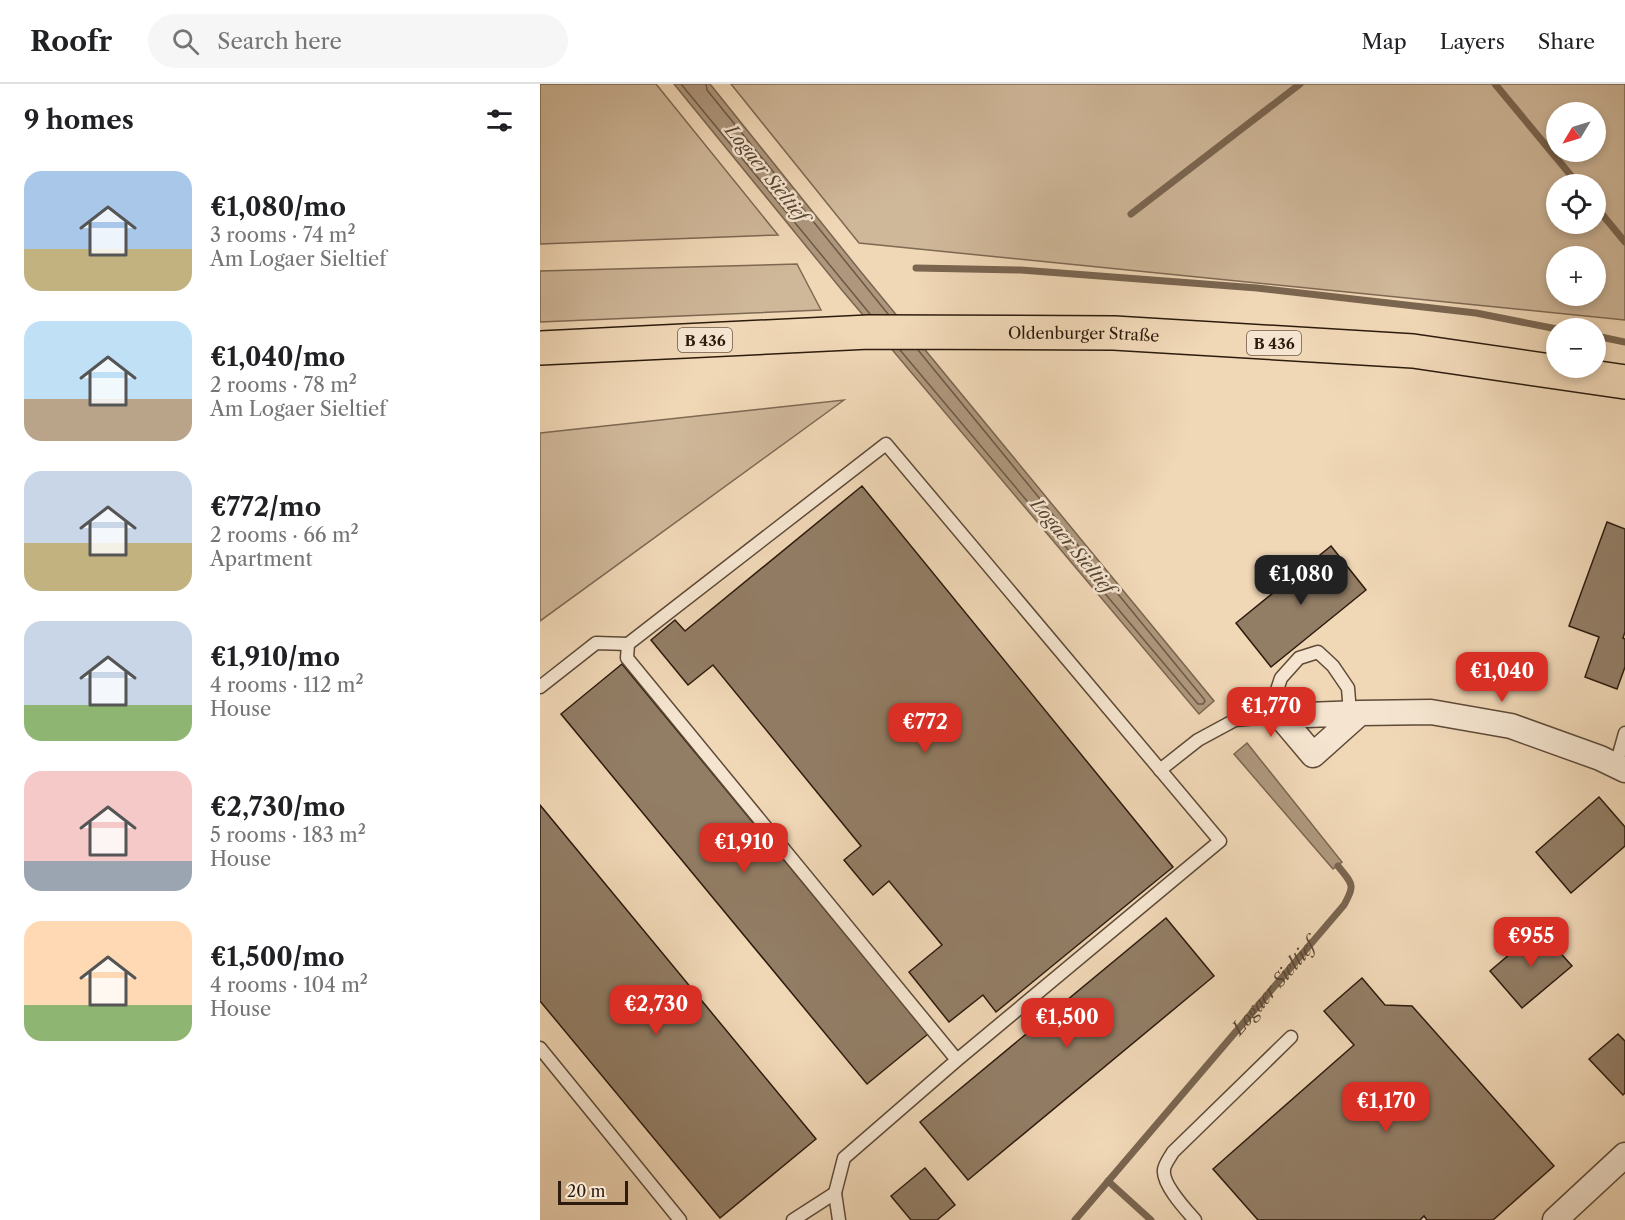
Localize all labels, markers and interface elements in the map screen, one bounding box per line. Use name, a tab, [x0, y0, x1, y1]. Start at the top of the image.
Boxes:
search box	[148, 14, 568, 68]
text: Roofr	[30, 24, 112, 58]
icon: search	[169, 25, 202, 58]
text: Search here	[217, 28, 342, 55]
text: Map	[1362, 29, 1407, 54]
text: Layers	[1440, 29, 1505, 54]
text: Share	[1538, 29, 1595, 54]
north arrow	[1546, 102, 1606, 162]
map controls	[1546, 102, 1606, 378]
text: 9 homes	[24, 104, 134, 136]
icon: filters	[483, 104, 516, 137]
water label: Logaer Sieltief	[719, 119, 816, 231]
button: locate	[1546, 174, 1606, 234]
text: €1,080/mo	[210, 191, 346, 223]
icon: home	[72, 195, 144, 267]
text: 3 rooms · 74 m²	[210, 223, 356, 247]
button: +	[1546, 246, 1606, 306]
text: Am Logaer Sieltief	[210, 247, 386, 271]
button: −	[1546, 318, 1606, 378]
street label: Oldenburger Straße	[1008, 323, 1160, 346]
road number: B 436	[678, 328, 732, 352]
road number: B 436	[1247, 331, 1301, 355]
text: €1,040/mo	[210, 341, 345, 373]
icon: home	[72, 345, 144, 417]
text: 2 rooms · 78 m²	[210, 373, 357, 397]
text: Am Logaer Sieltief	[210, 397, 386, 421]
text: €772/mo	[210, 491, 321, 523]
water label: Logaer Sieltief	[1024, 492, 1122, 603]
icon: home	[72, 495, 144, 567]
text: 2 rooms · 66 m²	[210, 523, 359, 547]
text: Apartment	[210, 547, 313, 571]
pin: €1,080	[1252, 555, 1350, 606]
text: €1,080	[1269, 562, 1333, 586]
text: €1,910/mo	[210, 641, 340, 673]
icon: home	[72, 645, 144, 717]
pin: €1,040	[1453, 652, 1551, 703]
text: €1,040	[1470, 659, 1534, 683]
text: 4 rooms · 112 m²	[210, 673, 364, 697]
pin: €1,770	[1222, 687, 1320, 738]
text: €1,770	[1241, 694, 1301, 718]
text: House	[210, 697, 271, 721]
pin: €772	[889, 703, 961, 754]
text: €772	[902, 710, 948, 734]
text: €2,730/mo	[210, 791, 345, 823]
icon: home	[72, 795, 144, 867]
text: 5 rooms · 183 m²	[210, 823, 366, 847]
pin: €1,910	[695, 823, 793, 874]
text: €1,910	[714, 830, 774, 854]
text: House	[210, 847, 271, 871]
pin: €955	[1495, 917, 1567, 968]
text: €955	[1508, 924, 1554, 948]
water label: Logaer Sieltief	[1226, 931, 1324, 1041]
text: €1,500/mo	[210, 941, 345, 973]
icon: home	[72, 945, 144, 1017]
text: 4 rooms · 104 m²	[210, 973, 368, 997]
pin: €2,730	[607, 985, 705, 1036]
text: €2,730	[624, 992, 688, 1016]
text: House	[210, 997, 271, 1021]
pin: €1,500	[1018, 998, 1116, 1049]
text: €1,500	[1035, 1005, 1099, 1029]
pin: €1,170	[1337, 1082, 1435, 1133]
text: €1,170	[1356, 1089, 1416, 1113]
scale bar	[558, 1178, 628, 1206]
text: 20 m	[567, 1181, 606, 1201]

